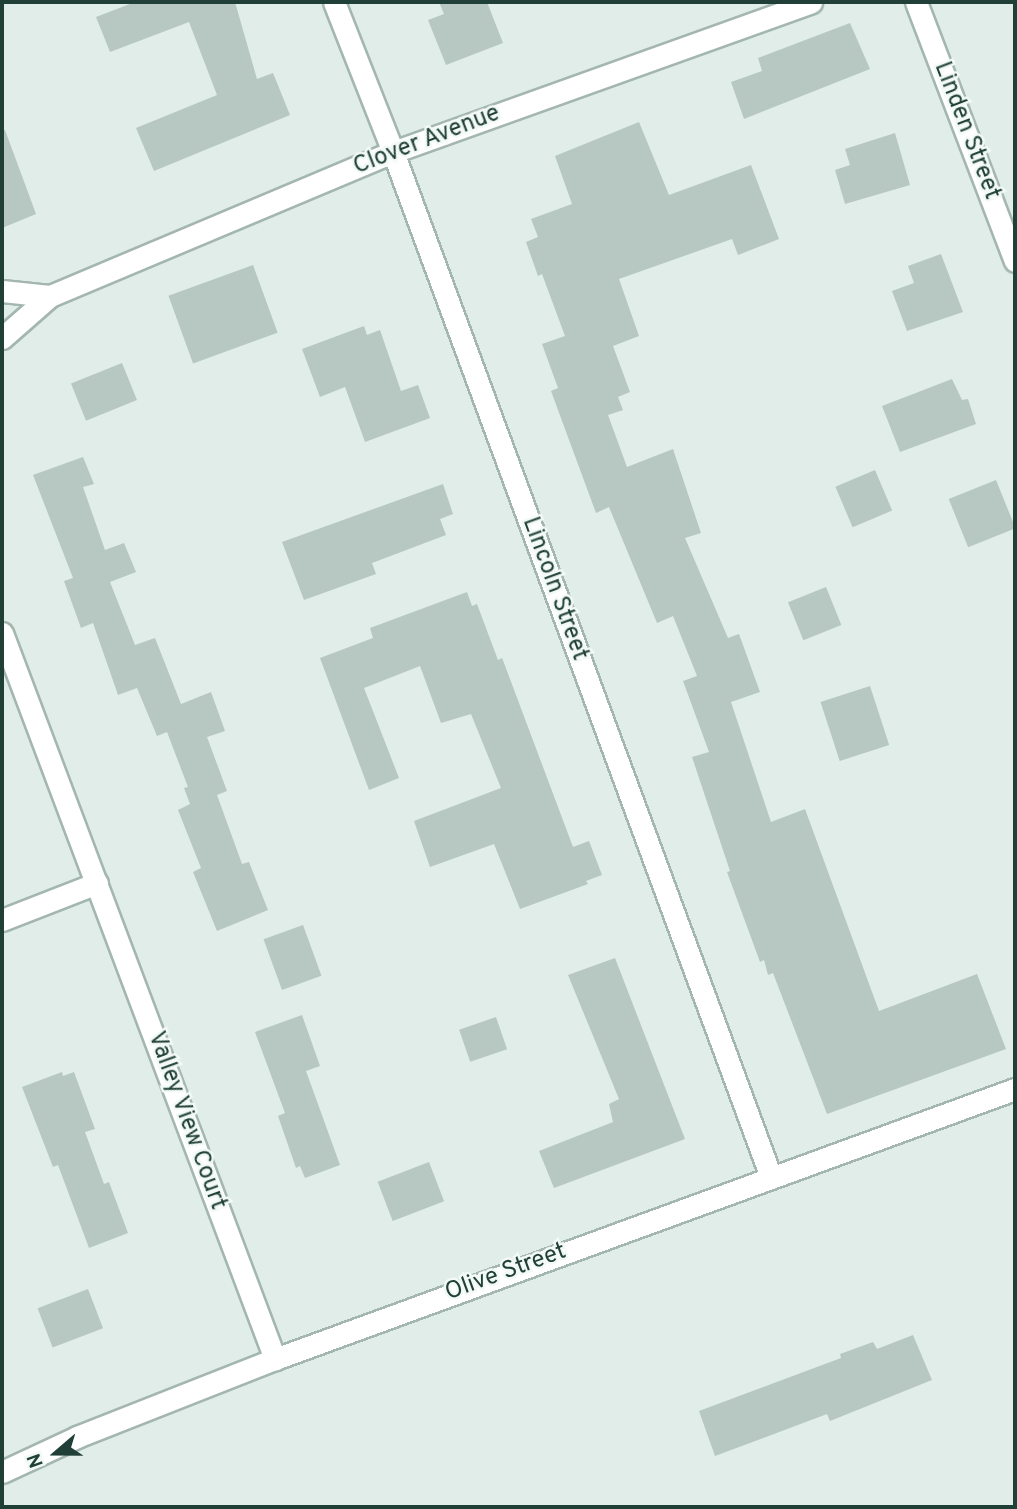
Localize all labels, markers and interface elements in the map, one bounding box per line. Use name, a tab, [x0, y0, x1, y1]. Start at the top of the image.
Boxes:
street label: Linden Street	[927, 58, 1005, 204]
street label: Clover Avenue	[349, 100, 505, 182]
street label: Lincoln Street	[515, 513, 593, 665]
street label: Valley View Court	[140, 1027, 232, 1215]
street label: Olive Street	[442, 1238, 570, 1308]
north arrow	[21, 1418, 91, 1488]
text: N	[23, 1450, 50, 1471]

